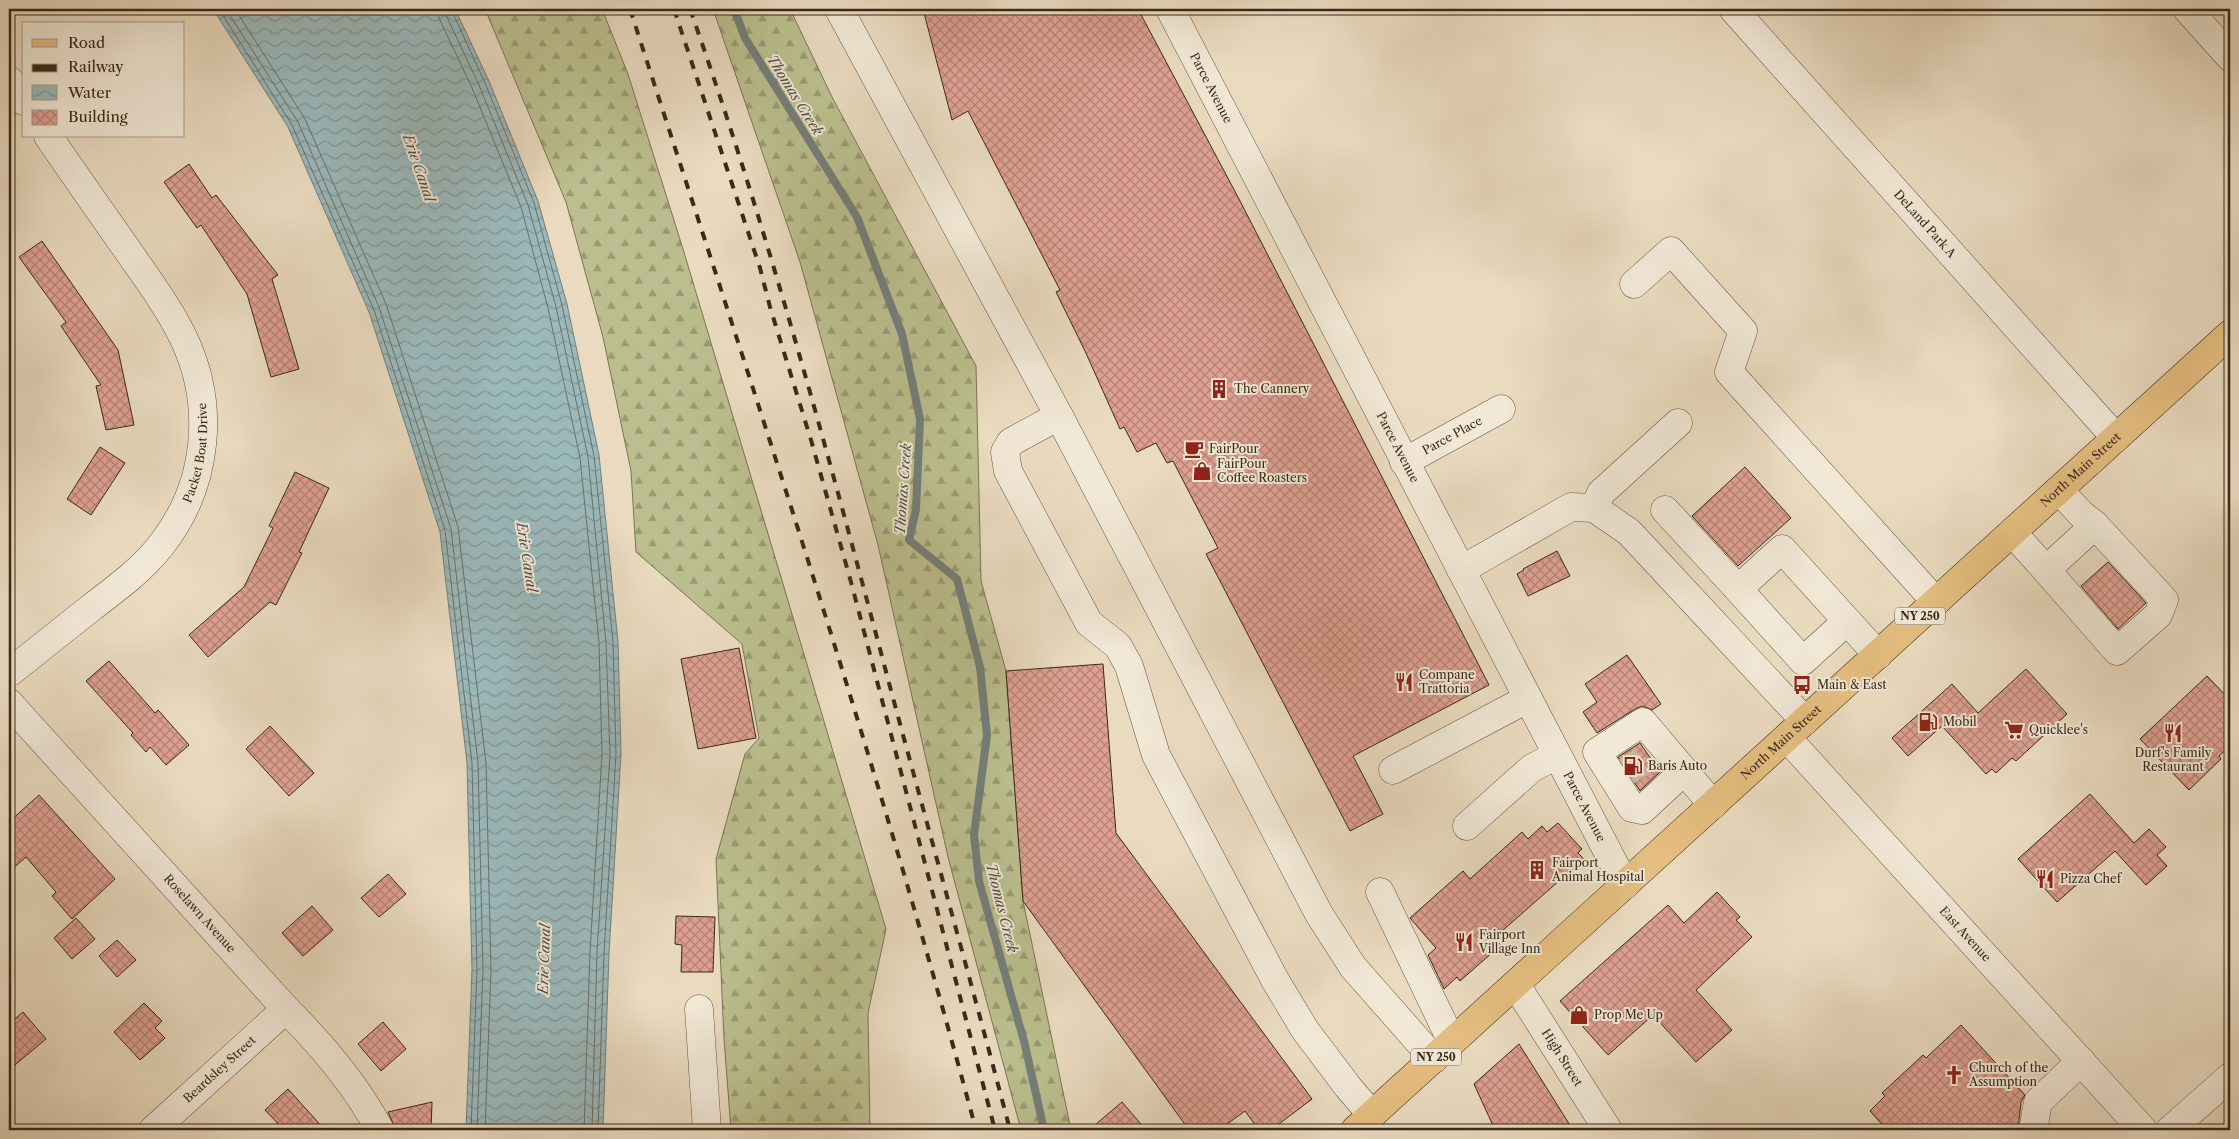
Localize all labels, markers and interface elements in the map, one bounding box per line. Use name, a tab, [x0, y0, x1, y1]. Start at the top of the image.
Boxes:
legend	[22, 22, 185, 138]
text: Road	[68, 33, 105, 52]
street label: Parce Avenue	[1187, 50, 1236, 126]
water label: Thomas Creek	[763, 51, 827, 139]
text: Railway	[68, 57, 124, 76]
text: Water	[67, 83, 112, 102]
text: Building	[68, 107, 128, 126]
water label: Erie Canal	[399, 131, 439, 206]
street label: DeLand Park A	[1891, 186, 1960, 261]
building icon: The Cannery	[1208, 378, 1230, 400]
place label: The Cannery	[1234, 381, 1310, 396]
street label: Packet Boat Drive	[179, 402, 210, 505]
street label: Parce Avenue	[1374, 409, 1423, 485]
street label: Parce Place	[1419, 413, 1485, 458]
street label: North Main Street	[2037, 429, 2124, 510]
cafe icon: FairPour	[1183, 438, 1205, 460]
place label: FairPour	[1209, 441, 1259, 456]
water label: Thomas Creek	[891, 442, 915, 535]
place label: FairPour Coffee Roasters	[1217, 456, 1307, 485]
shop icon: FairPour Coffee Roasters	[1191, 460, 1213, 482]
water label: Erie Canal	[512, 520, 542, 595]
road number: NY 250	[1895, 608, 1945, 624]
place label: Compane Trattoria	[1419, 667, 1475, 696]
restaurant icon: Compane Trattoria	[1393, 671, 1415, 693]
bus stop icon: Main & East	[1791, 674, 1813, 696]
place label: Main & East	[1817, 677, 1887, 692]
street label: North Main Street	[1737, 701, 1825, 783]
fuel station icon: Mobil	[1917, 711, 1939, 733]
place label: Mobil	[1943, 714, 1977, 729]
supermarket icon: Quicklee's	[2003, 719, 2025, 741]
place label: Quicklee's	[2029, 722, 2088, 737]
restaurant icon: Durf's Family Restaurant	[2162, 722, 2184, 744]
place label: Durf's Family Restaurant	[2135, 745, 2212, 774]
fuel station icon: Baris Auto	[1622, 755, 1644, 777]
place label: Baris Auto	[1648, 758, 1707, 773]
street label: Parce Avenue	[1560, 769, 1609, 845]
place label: Fairport Animal Hospital	[1551, 855, 1645, 884]
building icon: Fairport Animal Hospital	[1526, 859, 1548, 881]
water label: Thomas Creek	[982, 861, 1022, 955]
restaurant icon: Pizza Chef	[2034, 868, 2056, 890]
street label: Roselawn Avenue	[161, 871, 239, 956]
place label: Pizza Chef	[2060, 871, 2123, 886]
street label: East Avenue	[1937, 903, 1995, 965]
water label: Erie Canal	[534, 922, 554, 996]
place label: Fairport Village Inn	[1478, 927, 1541, 956]
restaurant icon: Fairport Village Inn	[1453, 931, 1475, 953]
shop icon: Prop Me Up	[1568, 1004, 1590, 1026]
place label: Prop Me Up	[1594, 1007, 1663, 1022]
street label: High Street	[1539, 1026, 1587, 1089]
street label: Beardsley Street	[180, 1032, 259, 1106]
road number: NY 250	[1411, 1048, 1461, 1066]
place label: Church of the Assumption	[1968, 1060, 2049, 1089]
church icon: Church of the Assumption	[1943, 1064, 1965, 1086]

